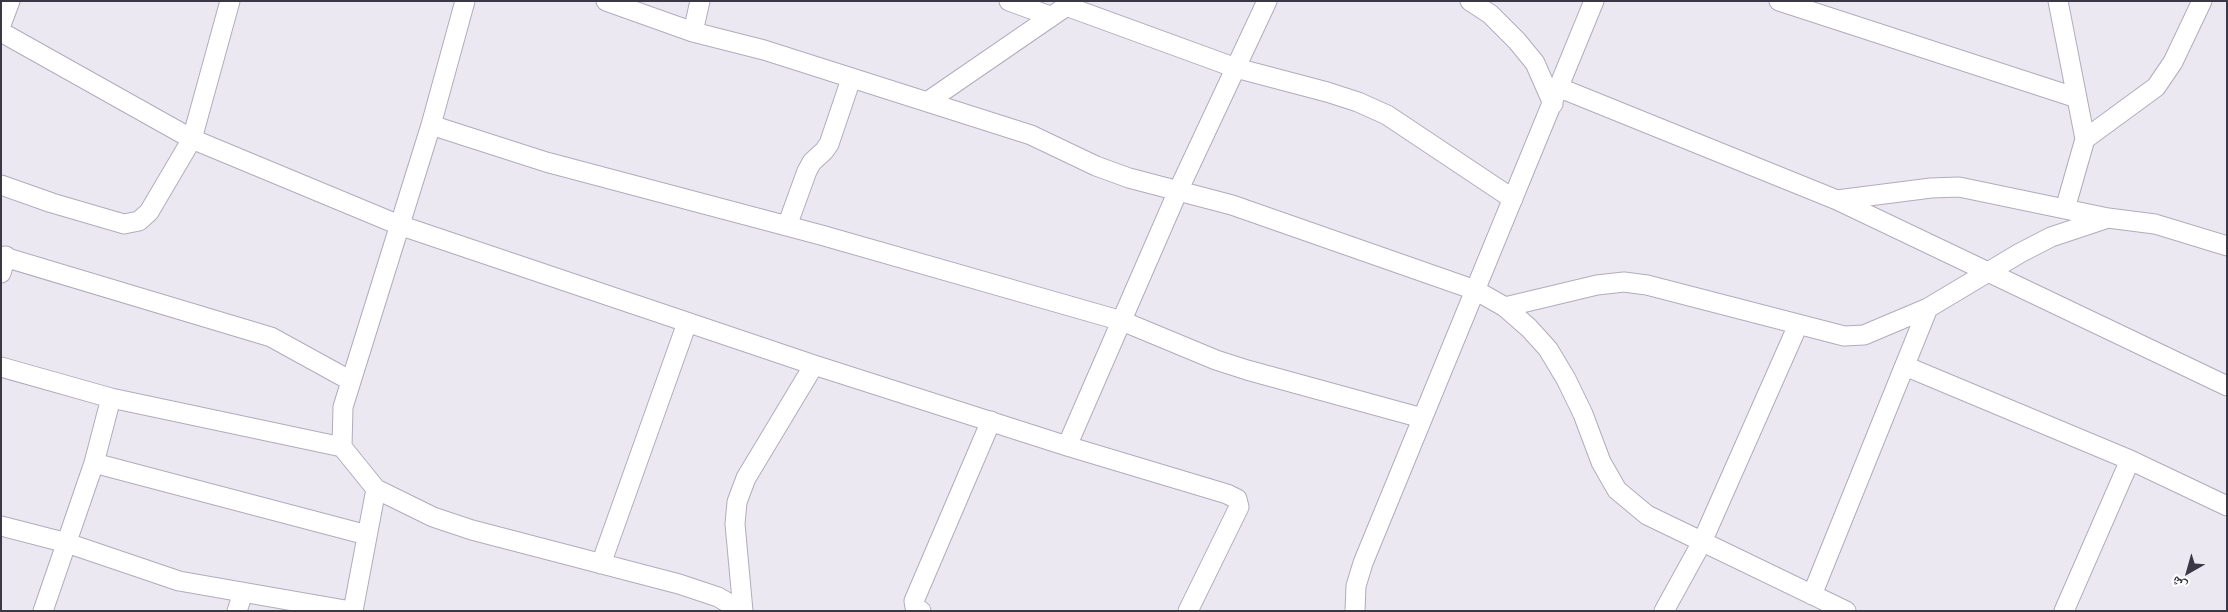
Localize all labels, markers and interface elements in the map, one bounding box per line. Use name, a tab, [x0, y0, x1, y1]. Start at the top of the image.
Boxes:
north arrow	[2163, 547, 2213, 597]
text: ش	[2167, 572, 2190, 595]

